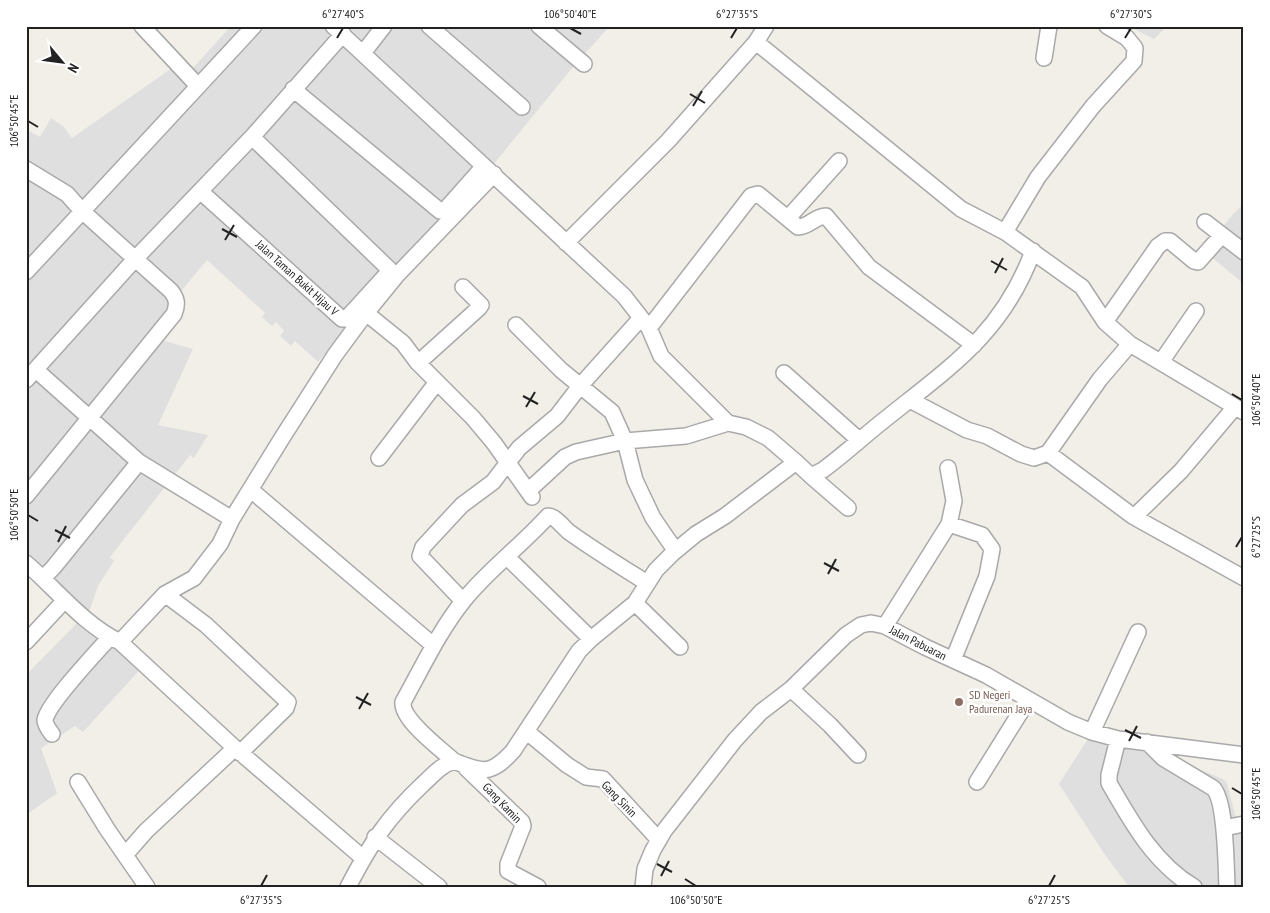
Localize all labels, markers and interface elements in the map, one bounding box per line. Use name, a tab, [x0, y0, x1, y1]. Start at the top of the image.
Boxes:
text: 6°27'40"S	[322, 6, 364, 21]
text: 106°50'40"E	[544, 6, 596, 21]
text: 6°27'35"S	[716, 6, 758, 21]
text: 6°27'30"S	[1110, 6, 1152, 21]
north arrow	[38, 38, 88, 88]
text: N	[64, 61, 83, 76]
text: 106°50'45"E	[6, 95, 21, 147]
street label: Jalan Taman Bukit Hijau V	[252, 236, 342, 319]
text: 106°50'40"E	[1248, 374, 1263, 426]
text: 106°50'50"E	[6, 489, 21, 541]
text: 6°27'25"S	[1248, 516, 1263, 558]
street label: Jalan Pabuaran	[887, 621, 949, 663]
place label: SD Negeri Padurenan Jaya	[969, 687, 1033, 716]
marker: SD Negeri Padurenan Jaya	[953, 696, 965, 708]
text: 106°50'45"E	[1248, 768, 1263, 820]
street label: Gang Sinin	[598, 777, 640, 820]
street label: Gang Kamin	[480, 780, 525, 826]
text: 6°27'35"S	[240, 892, 282, 907]
text: 106°50'50"E	[670, 892, 722, 907]
text: 6°27'25"S	[1028, 892, 1070, 907]

